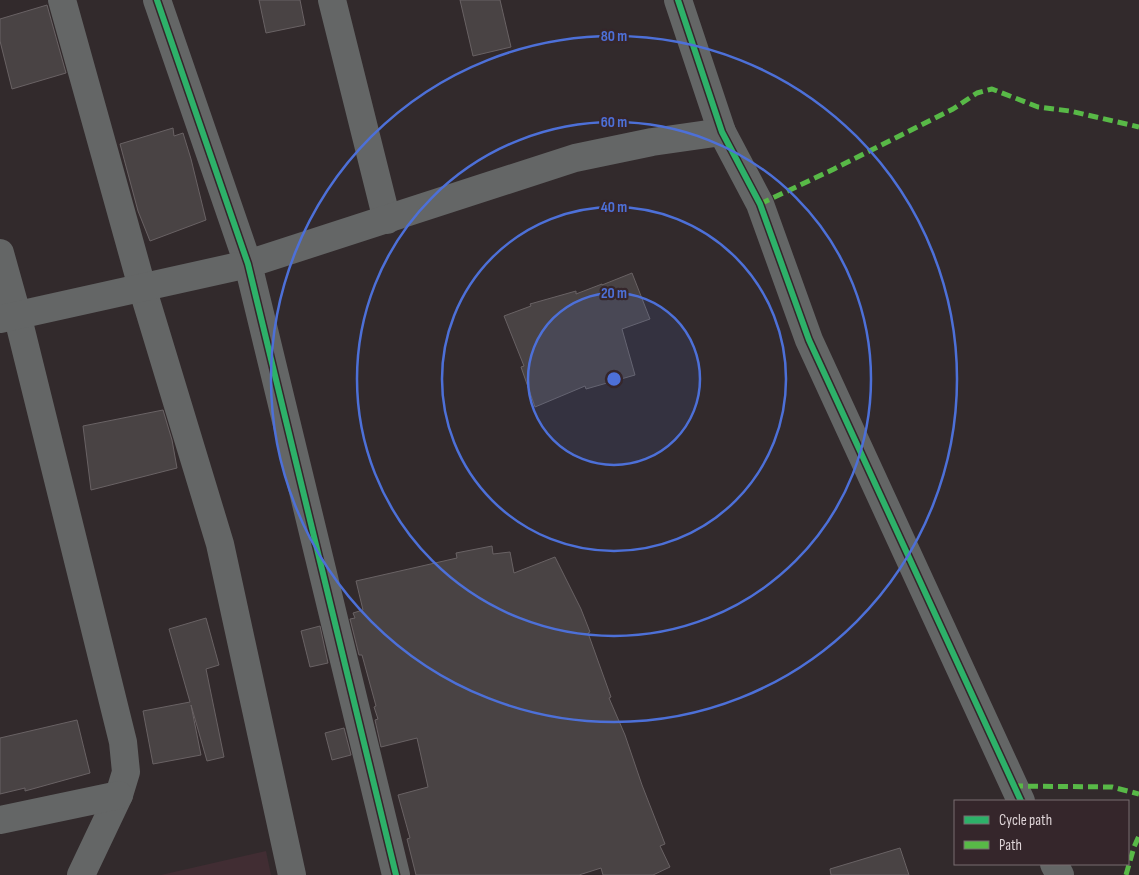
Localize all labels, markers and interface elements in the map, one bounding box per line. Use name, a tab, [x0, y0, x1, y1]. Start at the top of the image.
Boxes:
text: 80 m	[601, 27, 627, 46]
text: 60 m	[601, 113, 627, 132]
text: 40 m	[601, 198, 627, 217]
text: 20 m	[601, 284, 627, 303]
centre of rings	[605, 370, 623, 388]
legend	[954, 800, 1129, 865]
text: Cycle path	[999, 811, 1052, 830]
text: Path	[999, 836, 1022, 855]

